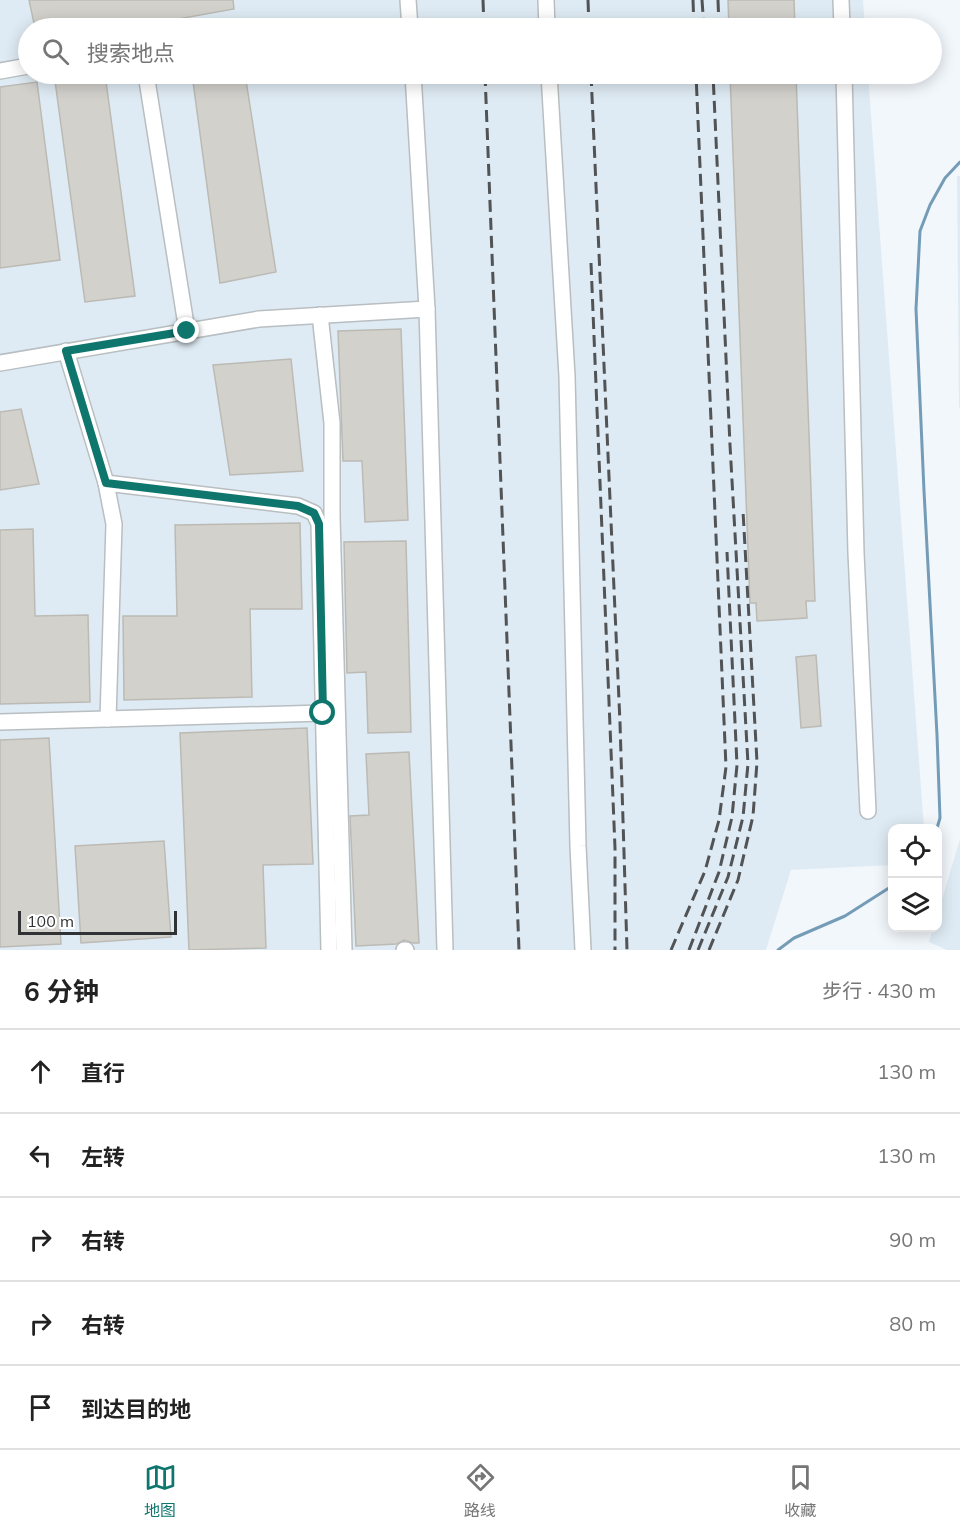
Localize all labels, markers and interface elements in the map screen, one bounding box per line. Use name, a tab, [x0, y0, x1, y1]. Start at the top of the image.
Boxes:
search box	[18, 18, 942, 84]
icon: search	[39, 35, 72, 68]
text: 搜索地点	[87, 39, 175, 67]
route end	[173, 317, 199, 343]
route start	[309, 699, 335, 725]
map controls	[888, 824, 942, 932]
button: locate	[888, 824, 942, 878]
button: layers	[888, 878, 942, 932]
scale bar	[18, 908, 177, 936]
text: 100 m	[27, 911, 74, 931]
text: 6 分钟	[24, 975, 99, 1008]
text: 步行 · 430 m	[822, 978, 936, 1003]
icon: ahead	[24, 1055, 57, 1088]
text: 直行	[81, 1059, 125, 1087]
text: 130 m	[877, 1059, 936, 1084]
icon: left	[24, 1139, 57, 1172]
text: 左转	[81, 1143, 125, 1171]
text: 130 m	[877, 1143, 936, 1168]
icon: right	[24, 1223, 57, 1256]
text: 右转	[81, 1227, 125, 1255]
text: 90 m	[889, 1227, 936, 1252]
icon: right	[24, 1307, 57, 1340]
text: 右转	[81, 1311, 125, 1339]
text: 80 m	[889, 1311, 936, 1336]
icon: arrive	[24, 1391, 57, 1424]
text: 到达目的地	[81, 1395, 191, 1423]
tab: 地图	[144, 1461, 177, 1521]
tab: 路线	[464, 1461, 497, 1521]
tab: 收藏	[784, 1461, 817, 1521]

